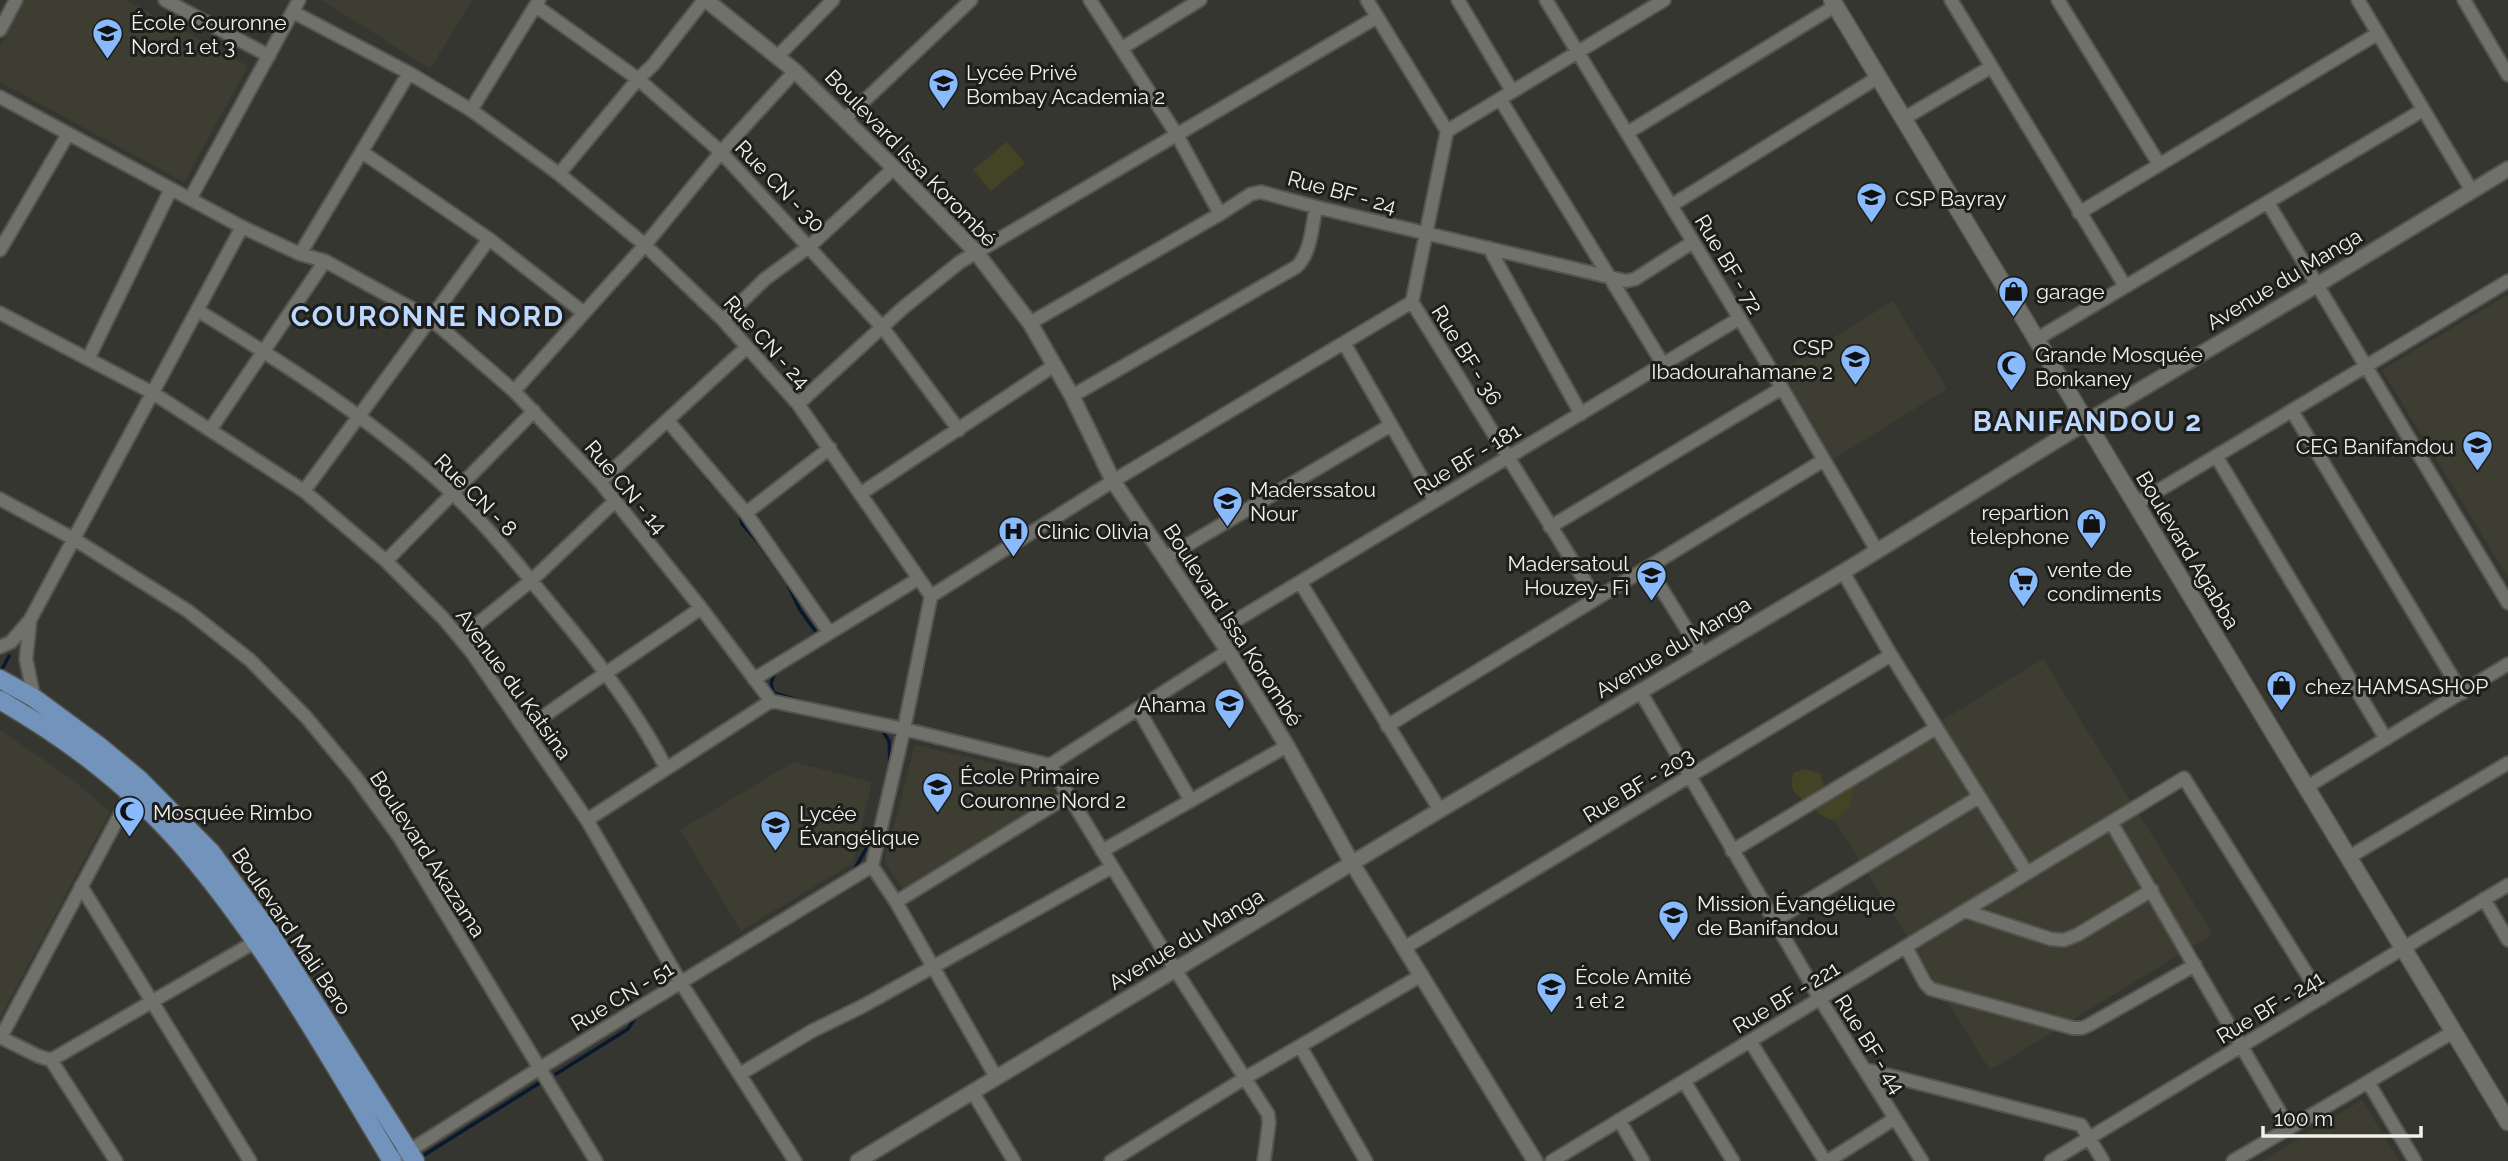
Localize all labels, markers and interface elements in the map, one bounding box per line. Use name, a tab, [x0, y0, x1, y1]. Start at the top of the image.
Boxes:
place label: École Couronne Nord 1 et 3	[131, 10, 287, 59]
school or university icon: École Couronne Nord 1 et 3	[91, 17, 125, 61]
place label: Lycée Privé Bombay Academia 2	[966, 60, 1165, 109]
street label: Boulevard Issa Korombé	[820, 64, 1002, 252]
school or university icon: Lycée Privé Bombay Academia 2	[926, 67, 960, 111]
street label: Rue CN - 30	[730, 135, 830, 237]
street label: Rue BF - 24	[1285, 165, 1399, 219]
school or university icon: CSP Bayray	[1855, 181, 1889, 225]
place label: CSP Bayray	[1895, 186, 2006, 211]
street label: Rue BF - 72	[1690, 210, 1768, 318]
street label: Avenue du Manga	[2202, 223, 2366, 335]
shop icon: garage	[1996, 274, 2030, 318]
place label: garage	[2036, 279, 2105, 304]
street label: Rue CN - 24	[719, 290, 815, 394]
district label: COURONNE NORD	[291, 300, 565, 333]
street label: Rue BF - 36	[1426, 300, 1508, 410]
place label: CSP Ibadourahamane 2	[1651, 335, 1833, 384]
school or university icon: CSP Ibadourahamane 2	[1839, 342, 1873, 386]
place label: Grande Mosquée Bonkaney	[2035, 342, 2203, 391]
mosque icon: Grande Mosquée Bonkaney	[1995, 349, 2029, 393]
district label: BANIFANDOU 2	[1973, 405, 2203, 438]
street label: Rue BF - 181	[1409, 417, 1525, 501]
school or university icon: CEG Banifandou	[2460, 429, 2494, 473]
place label: CEG Banifandou	[2296, 434, 2454, 459]
street label: Rue CN - 14	[580, 435, 672, 539]
street label: Rue CN - 8	[430, 449, 522, 541]
street label: Boulevard Agabba	[2131, 467, 2245, 633]
place label: Maderssatou Nour	[1250, 477, 1376, 526]
school or university icon: Maderssatou Nour	[1210, 484, 1244, 528]
place label: repartion telephone	[1970, 500, 2069, 549]
shop icon: repartion telephone	[2075, 507, 2109, 551]
hospital icon: Clinic Olivia	[997, 514, 1031, 558]
place label: Clinic Olivia	[1037, 519, 1149, 544]
street label: Boulevard Issa Korombé	[1158, 519, 1308, 731]
place label: Madersatoul Houzey- Fi	[1507, 551, 1629, 600]
place label: vente de condiments	[2047, 557, 2162, 606]
school or university icon: Madersatoul Houzey- Fi	[1635, 558, 1669, 602]
supermarket icon: vente de condiments	[2007, 564, 2041, 608]
street label: Avenue du Manga	[1591, 591, 1755, 703]
street label: Avenue du Katsina	[451, 604, 577, 764]
shop icon: chez HAMSASHOP	[2265, 669, 2299, 713]
place label: chez HAMSASHOP	[2305, 674, 2488, 699]
school or university icon: Ahama	[1212, 687, 1246, 731]
place label: Ahama	[1137, 692, 1206, 717]
street label: Rue BF - 203	[1578, 742, 1698, 828]
place label: École Primaire Couronne Nord 2	[960, 764, 1126, 813]
street label: Boulevard Akazama	[365, 766, 491, 942]
school or university icon: École Primaire Couronne Nord 2	[920, 771, 954, 815]
mosque icon: Mosquée Rimbo	[113, 795, 147, 839]
place label: Mosquée Rimbo	[153, 800, 312, 825]
place label: Lycée Évangélique	[799, 801, 919, 850]
school or university icon: Lycée Évangélique	[759, 808, 793, 852]
street label: Boulevard Mali Bero	[227, 843, 357, 1019]
street label: Avenue du Manga	[1104, 883, 1268, 995]
place label: Mission Évangélique de Banifandou	[1697, 891, 1895, 940]
school or university icon: Mission Évangélique de Banifandou	[1657, 898, 1691, 942]
street label: Rue BF - 221	[1728, 955, 1844, 1039]
street label: Rue CN - 51	[567, 956, 677, 1036]
place label: École Amité 1 et 2	[1575, 964, 1691, 1013]
street label: Rue BF - 241	[2212, 965, 2328, 1049]
school or university icon: École Amité 1 et 2	[1535, 971, 1569, 1015]
street label: Rue BF - 44	[1830, 990, 1910, 1098]
scale bar	[2263, 1094, 2420, 1138]
text: 100 m	[2274, 1106, 2333, 1131]

